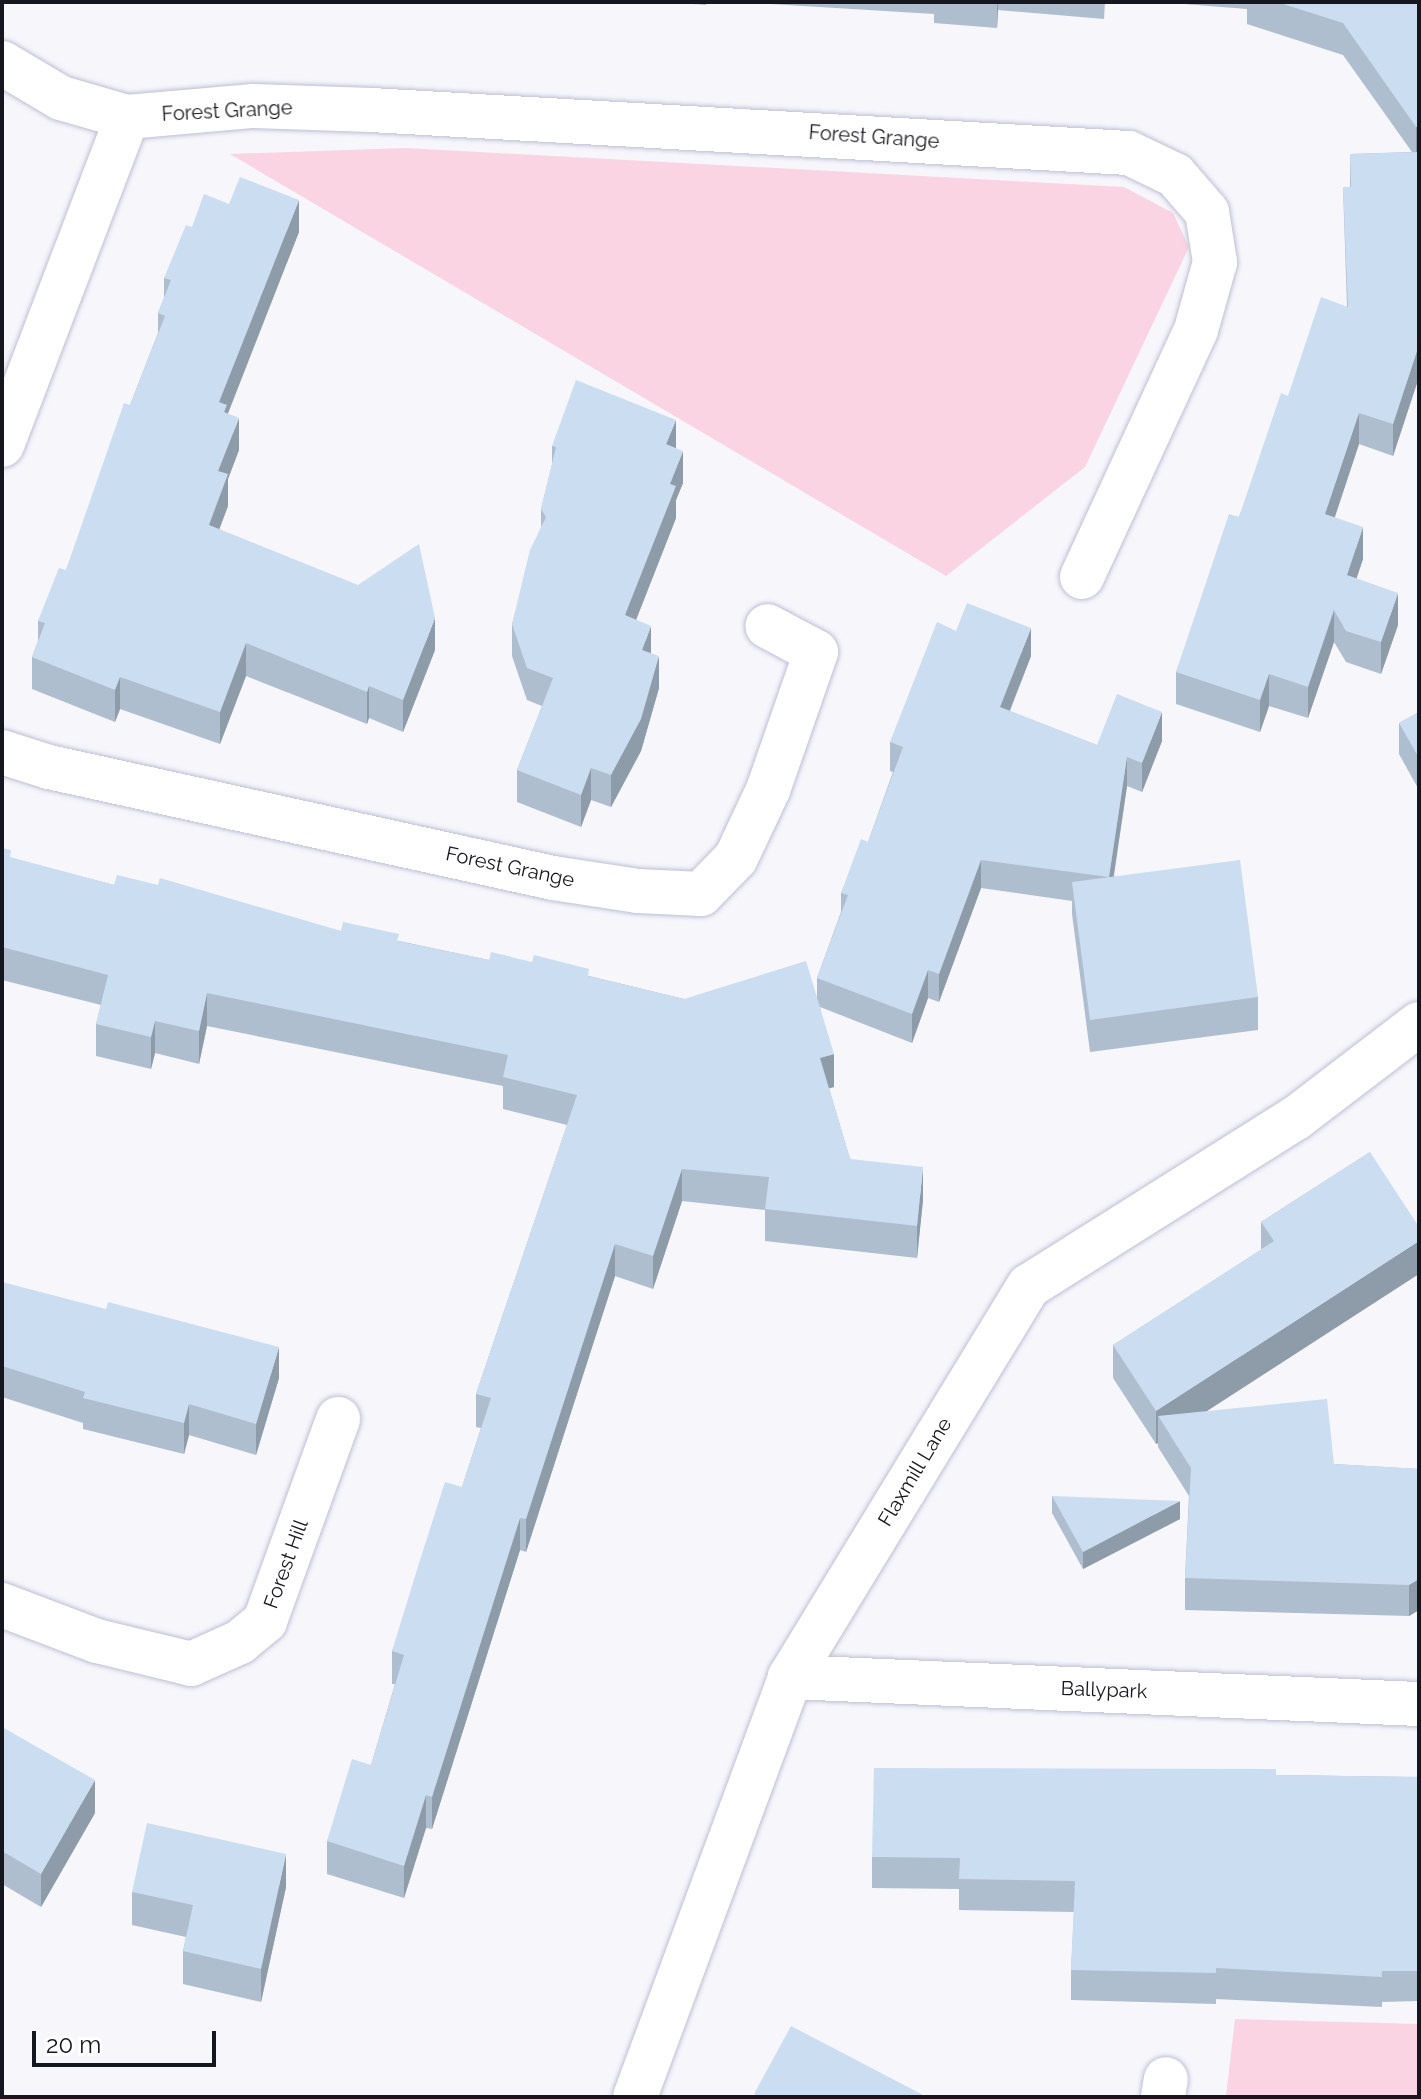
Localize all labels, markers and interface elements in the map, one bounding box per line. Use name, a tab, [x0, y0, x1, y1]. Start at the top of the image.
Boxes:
street label: Forest Grange	[161, 96, 293, 126]
street label: Forest Grange	[808, 120, 940, 154]
street label: Forest Grange	[443, 842, 577, 892]
street label: Flaxmill Lane	[873, 1413, 957, 1531]
street label: Forest Hill	[259, 1516, 313, 1612]
street label: Ballypark	[1060, 1676, 1148, 1704]
scale bar	[36, 2015, 220, 2065]
text: 20 m	[46, 2030, 101, 2059]

